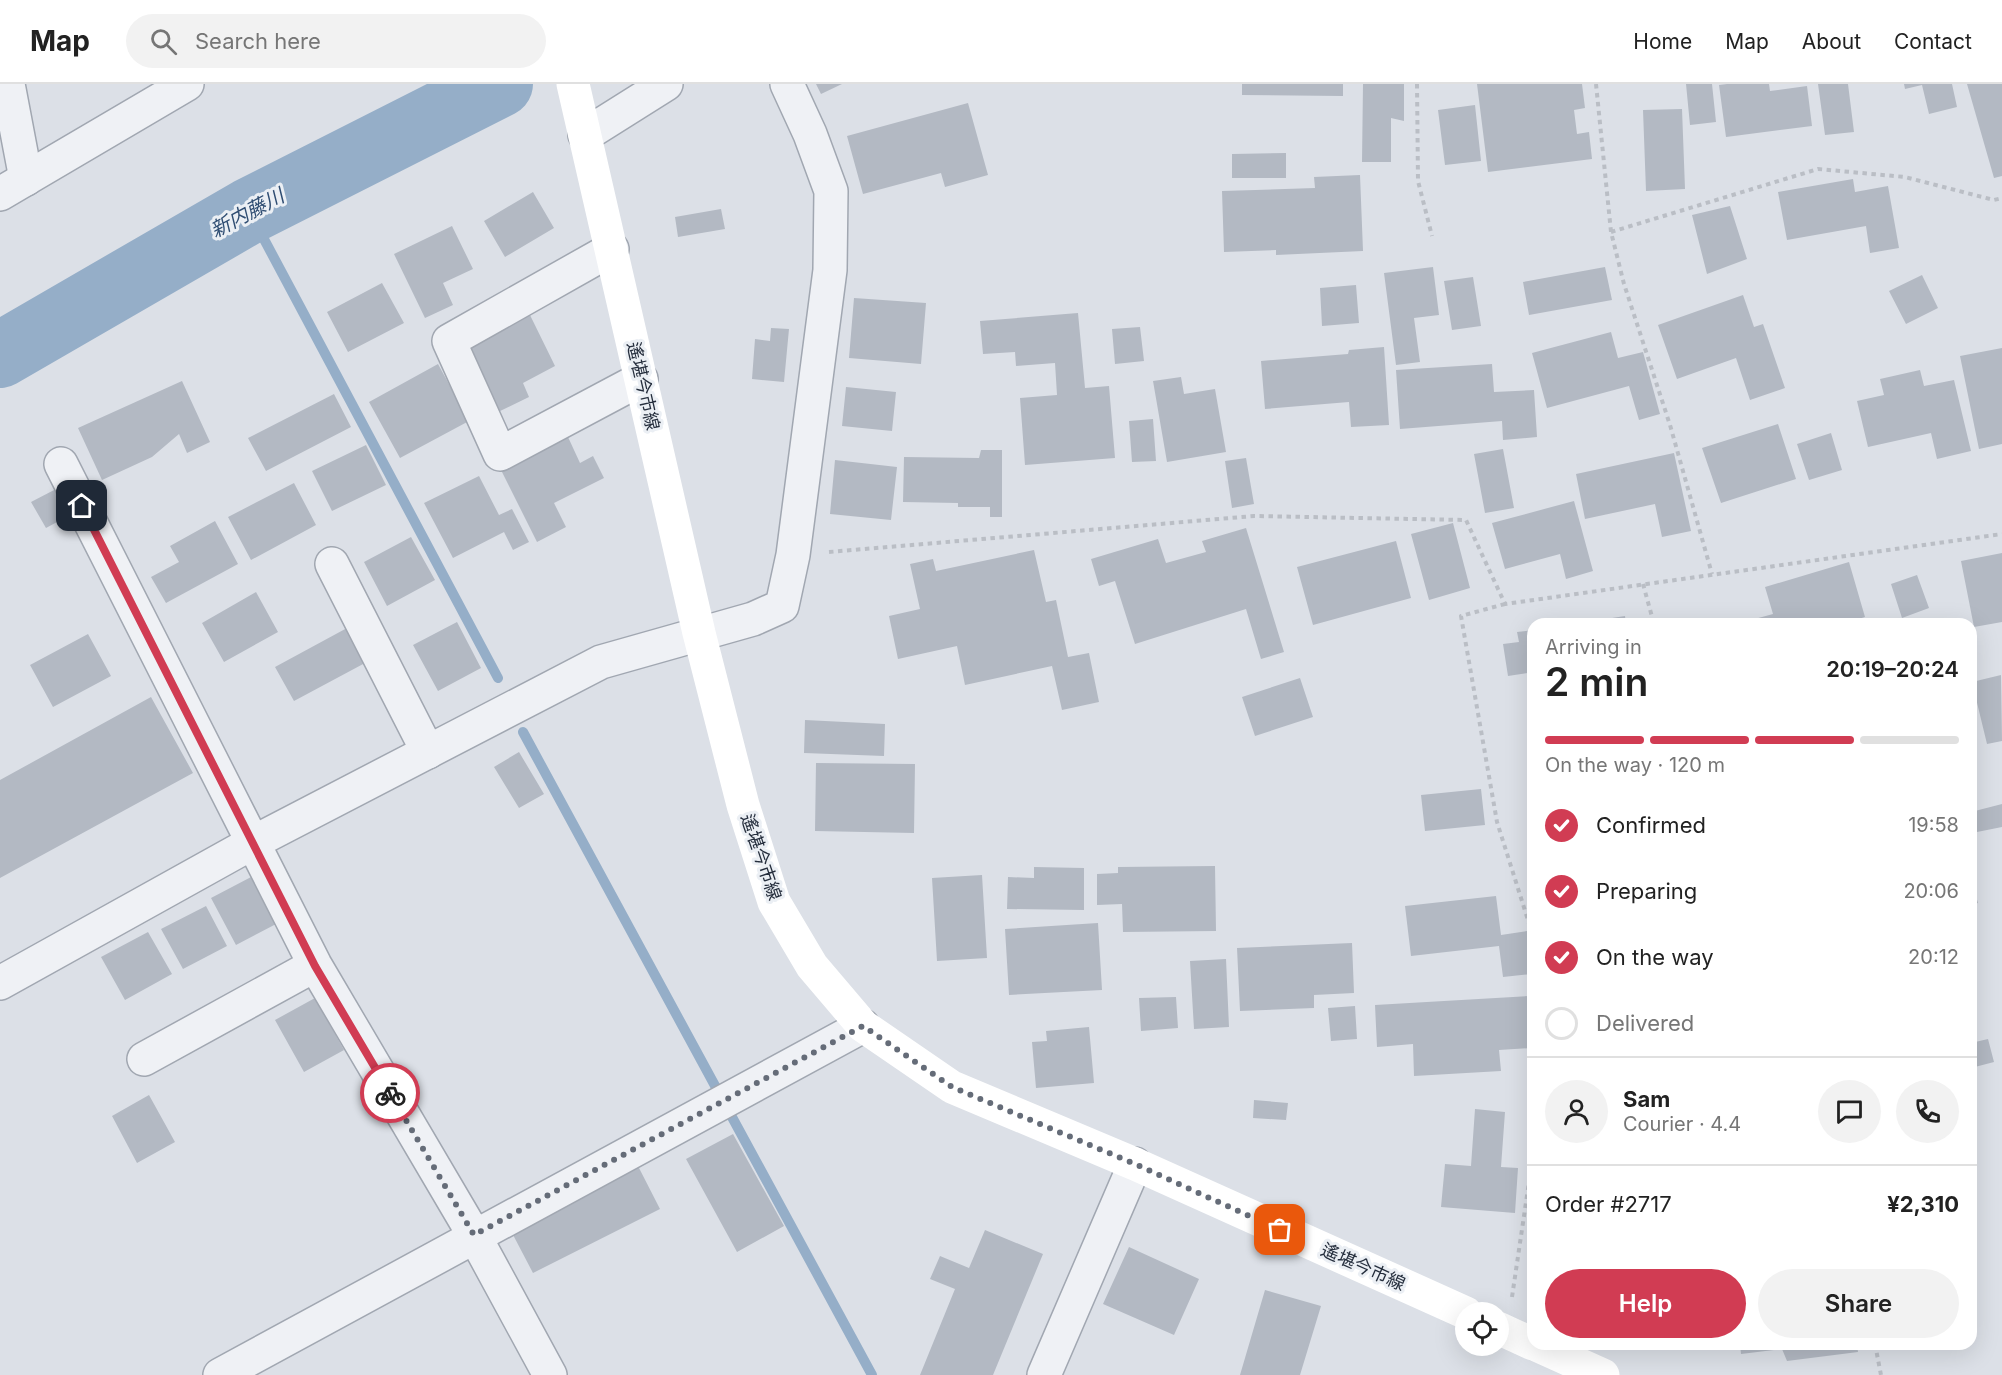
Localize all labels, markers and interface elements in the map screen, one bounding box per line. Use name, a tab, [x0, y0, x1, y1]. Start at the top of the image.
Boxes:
search box	[126, 14, 546, 68]
text: Map	[30, 24, 90, 58]
icon: search	[147, 25, 180, 58]
text: Search here	[195, 28, 321, 54]
text: Home	[1633, 29, 1692, 54]
text: Map	[1725, 29, 1769, 54]
text: About	[1802, 29, 1861, 54]
text: Contact	[1894, 29, 1972, 54]
water label: 新内藤川	[206, 183, 290, 242]
street label: 遙堪今市線	[623, 340, 664, 432]
pin	[56, 480, 107, 531]
icon: home	[65, 489, 98, 522]
text: Arriving in	[1545, 635, 1642, 659]
text: 20:19–20:24	[1826, 656, 1959, 682]
text: 2 min	[1545, 658, 1648, 705]
text: On the way · 120 m	[1545, 753, 1725, 777]
icon: check	[1545, 809, 1578, 842]
street label: 遙堪今市線	[737, 811, 786, 903]
text: Confirmed	[1596, 812, 1706, 838]
text: 19:58	[1908, 813, 1959, 837]
icon: check	[1545, 875, 1578, 908]
text: Preparing	[1596, 878, 1697, 904]
text: 20:06	[1903, 879, 1959, 903]
icon: check	[1545, 941, 1578, 974]
text: On the way	[1596, 944, 1714, 970]
text: 20:12	[1908, 945, 1959, 969]
text: Delivered	[1596, 1010, 1694, 1036]
courier	[360, 1063, 420, 1123]
icon: bike	[374, 1077, 407, 1110]
button: person	[1545, 1080, 1608, 1143]
button: chat	[1818, 1080, 1881, 1143]
button: phone	[1896, 1080, 1959, 1143]
text: Sam	[1623, 1086, 1670, 1112]
text: Courier · 4.4	[1623, 1112, 1741, 1136]
text: Order #2717	[1545, 1191, 1672, 1217]
text: ¥2,310	[1887, 1191, 1959, 1217]
pin	[1254, 1204, 1305, 1255]
icon: bag	[1263, 1213, 1296, 1246]
street label: 遙堪今市線	[1318, 1239, 1409, 1294]
button: Help	[1545, 1269, 1746, 1338]
button: Share	[1758, 1269, 1959, 1338]
map controls	[1455, 1302, 1509, 1356]
button: locate	[1455, 1302, 1509, 1356]

